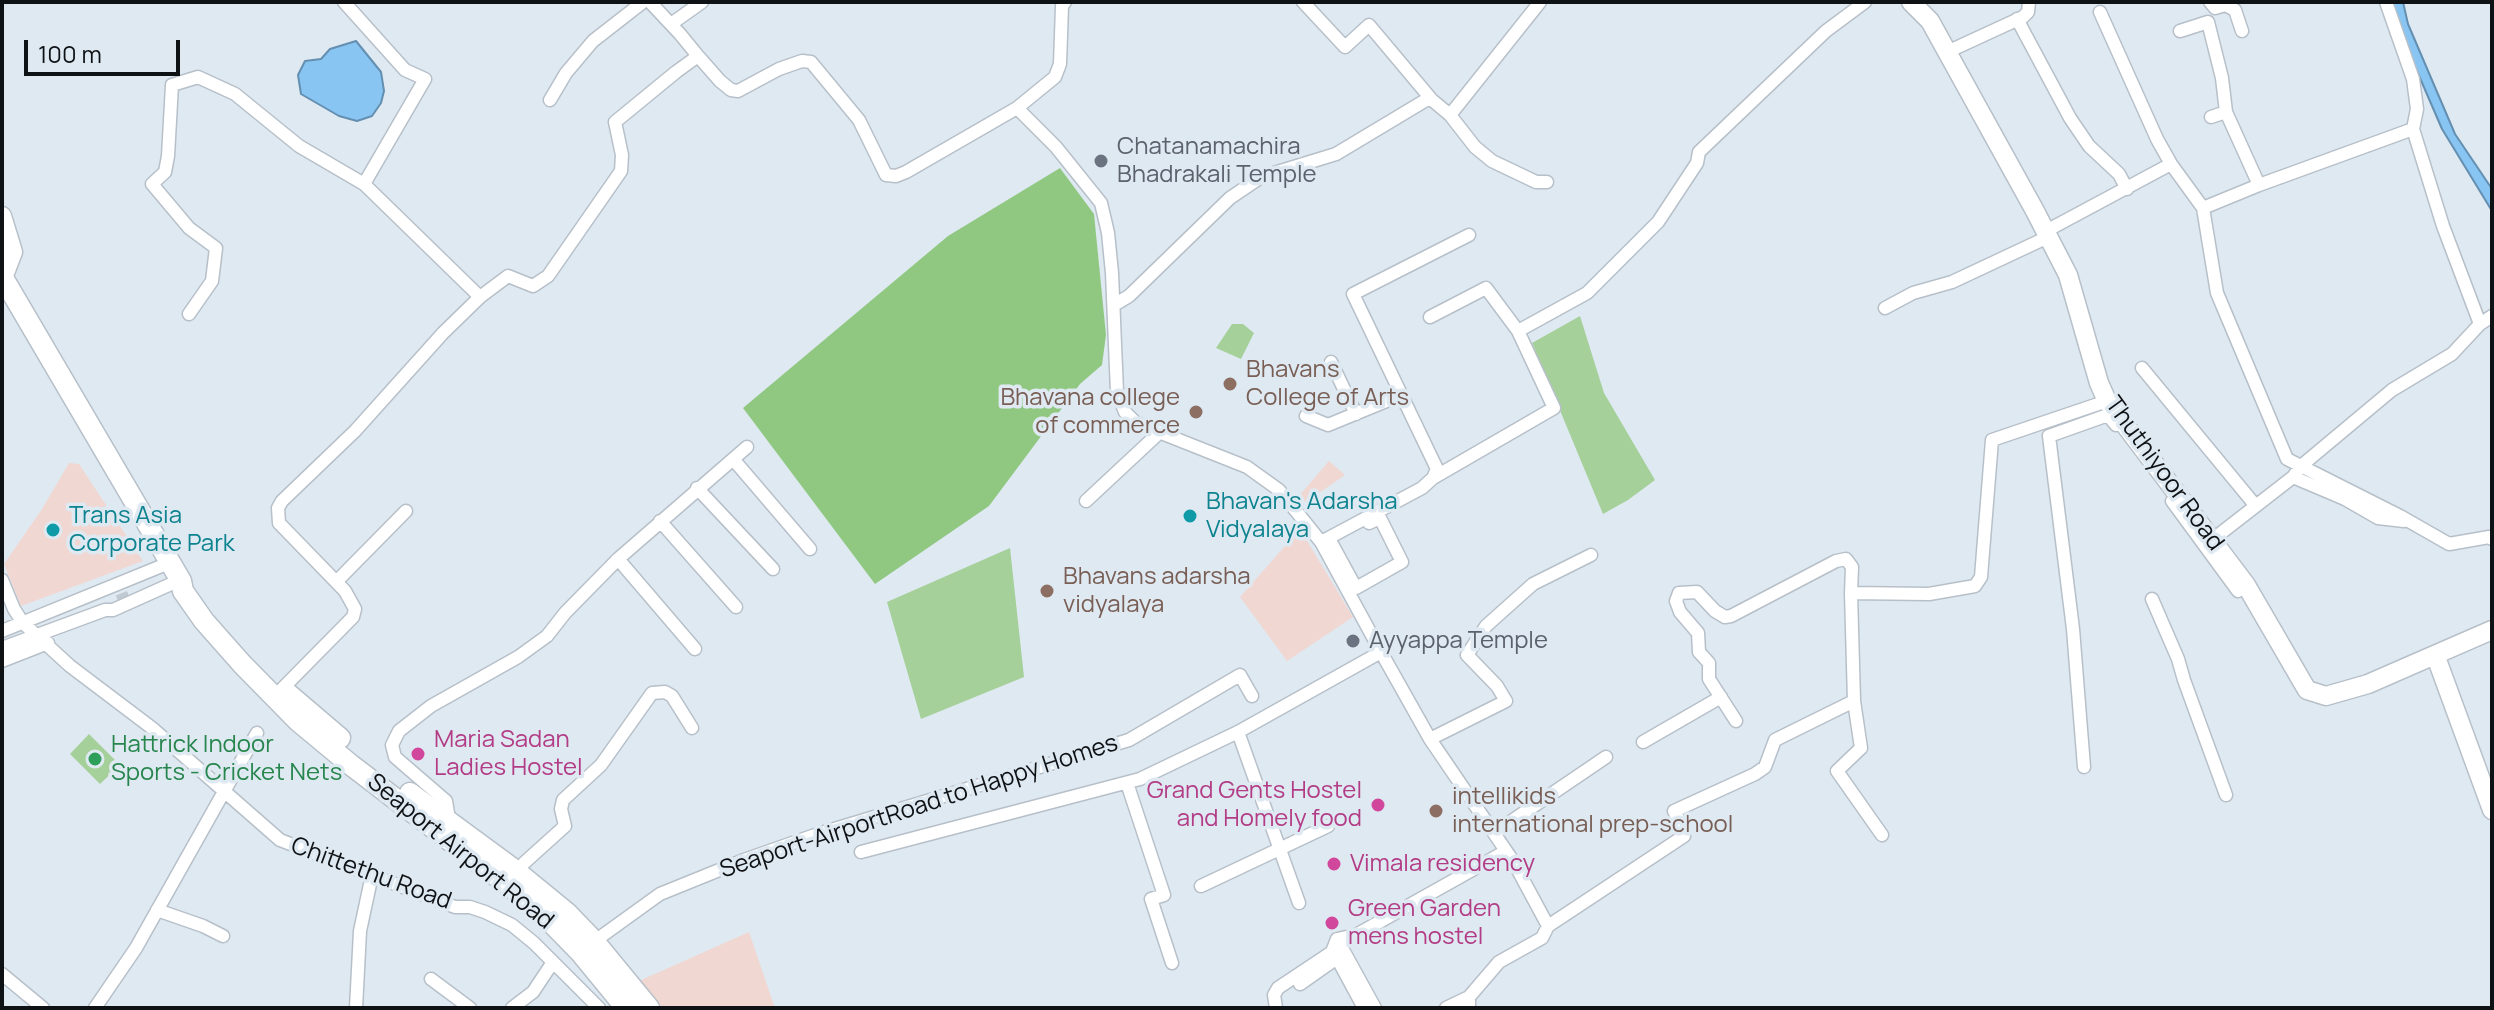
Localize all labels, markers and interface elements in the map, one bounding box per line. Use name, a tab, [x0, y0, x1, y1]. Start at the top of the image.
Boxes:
scale bar	[28, 24, 184, 74]
text: 100 m	[38, 37, 102, 70]
place label: Chatanamachira Bhadrakali Temple	[1117, 133, 1317, 189]
marker: Chatanamachira Bhadrakali Temple	[1092, 152, 1110, 170]
place label: Bhavans College of Arts	[1246, 356, 1409, 412]
marker: Bhavans College of Arts	[1221, 375, 1239, 393]
place label: Bhavana college of commerce	[1000, 384, 1180, 440]
street label: Thuthiyoor Road	[2099, 391, 2229, 557]
marker: Bhavana college of commerce	[1187, 403, 1205, 421]
place label: Bhavan's Adarsha Vidyalaya	[1206, 488, 1398, 544]
place label: Trans Asia Corporate Park	[69, 502, 235, 558]
marker: Bhavan's Adarsha Vidyalaya	[1181, 507, 1199, 525]
marker: Trans Asia Corporate Park	[44, 521, 62, 539]
place label: Bhavans adarsha vidyalaya	[1063, 563, 1251, 619]
marker: Bhavans adarsha vidyalaya	[1038, 582, 1056, 600]
place label: Ayyappa Temple	[1369, 627, 1548, 655]
marker: Ayyappa Temple	[1344, 632, 1362, 650]
place label: Maria Sadan Ladies Hostel	[434, 726, 583, 782]
street label: Seaport-AirportRoad to Happy Homes	[716, 729, 1122, 885]
place label: Hattrick Indoor Sports - Cricket Nets	[111, 731, 342, 787]
marker: Maria Sadan Ladies Hostel	[409, 745, 427, 763]
marker: Hattrick Indoor Sports - Cricket Nets	[86, 750, 104, 768]
street label: Seaport Airport Road	[361, 768, 559, 936]
place label: Grand Gents Hostel and Homely food	[1147, 777, 1362, 833]
place label: intellikids international prep-school	[1452, 783, 1733, 839]
marker: Grand Gents Hostel and Homely food	[1369, 796, 1387, 814]
marker: intellikids international prep-school	[1427, 802, 1445, 820]
street label: Chittethu Road	[287, 832, 455, 916]
place label: Vimala residency	[1350, 850, 1535, 878]
marker: Vimala residency	[1325, 855, 1343, 873]
place label: Green Garden mens hostel	[1348, 895, 1501, 951]
marker: Green Garden mens hostel	[1323, 914, 1341, 932]

